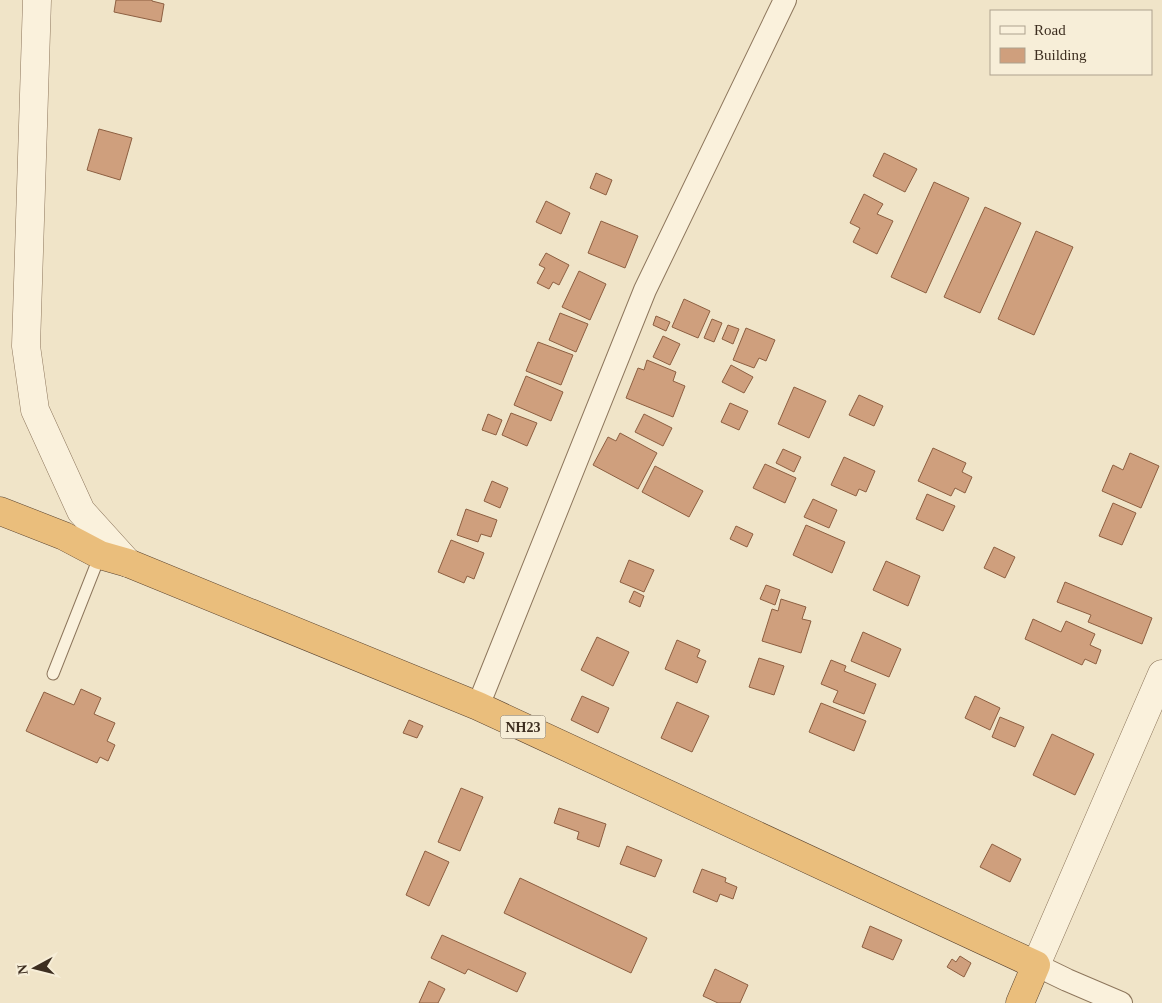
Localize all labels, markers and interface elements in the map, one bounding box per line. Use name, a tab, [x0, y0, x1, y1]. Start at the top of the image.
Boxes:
legend	[990, 10, 1152, 75]
text: Road	[1034, 22, 1066, 38]
text: Building	[1034, 47, 1087, 63]
road number: NH23	[500, 716, 546, 739]
north arrow	[10, 943, 60, 993]
text: N	[15, 964, 31, 975]

